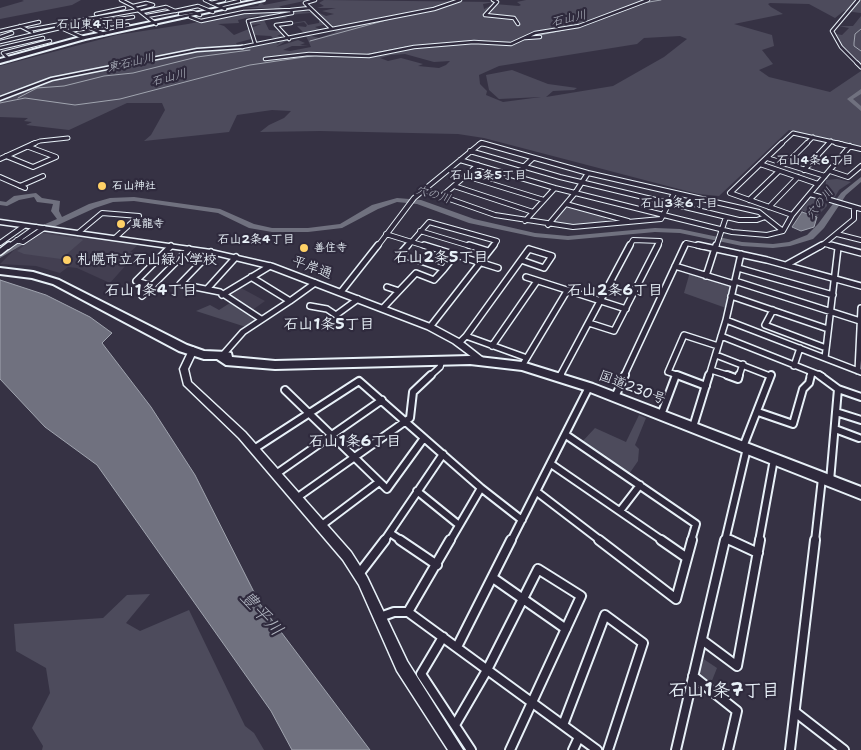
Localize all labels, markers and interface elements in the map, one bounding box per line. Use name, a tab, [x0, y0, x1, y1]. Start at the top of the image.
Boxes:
water label: 石山川	[550, 8, 588, 30]
district label: 石山東4丁目	[57, 18, 125, 32]
water label: 東石山川	[106, 51, 156, 75]
water label: 石山川	[150, 67, 188, 89]
district label: 石山4条6丁目	[777, 154, 853, 168]
district label: 石山3条5丁目	[450, 169, 526, 183]
place label: 石山神社	[112, 179, 156, 193]
marker: 石山神社	[96, 180, 108, 192]
water label: 穴の川	[414, 183, 452, 207]
water label: 穴の川	[803, 185, 837, 223]
district label: 石山3条6丁目	[641, 197, 717, 211]
place label: 真龍寺	[131, 217, 164, 231]
marker: 真龍寺	[115, 218, 127, 230]
district label: 石山2条4丁目	[218, 233, 294, 247]
place label: 善住寺	[314, 241, 347, 255]
marker: 善住寺	[298, 242, 310, 254]
district label: 石山2条5丁目	[394, 249, 488, 267]
place label: 札幌市立石山緑小学校	[77, 252, 217, 268]
street label: 平岸通	[289, 253, 335, 283]
marker: 札幌市立石山緑小学校	[61, 254, 73, 266]
district label: 石山1条4丁目	[105, 282, 197, 300]
district label: 石山2条6丁目	[567, 282, 663, 300]
district label: 石山1条5丁目	[283, 316, 375, 334]
street label: 国道230号	[596, 368, 668, 408]
district label: 石山1条6丁目	[309, 433, 401, 451]
water label: 豊平川	[235, 587, 287, 641]
district label: 石山1条7丁目	[669, 680, 779, 702]

